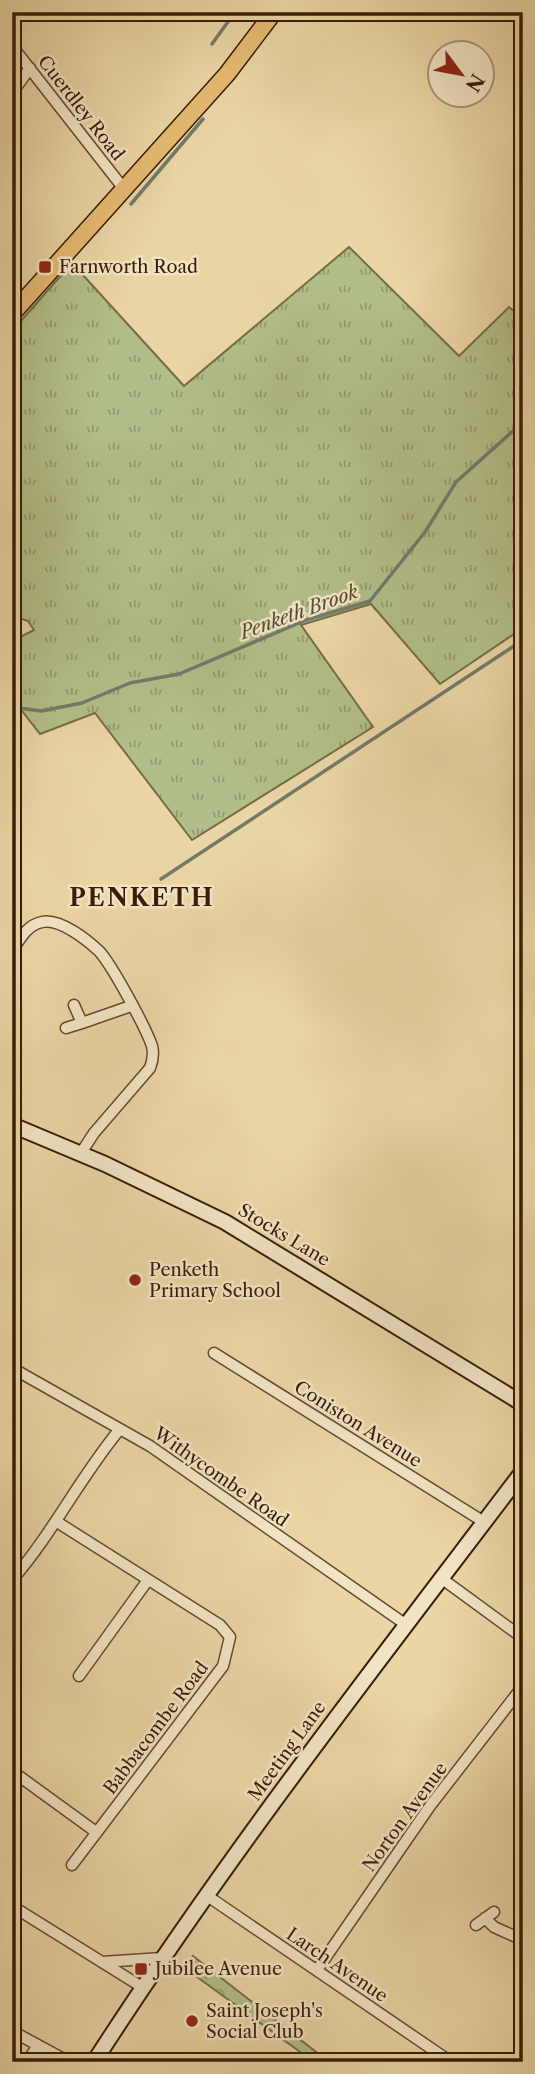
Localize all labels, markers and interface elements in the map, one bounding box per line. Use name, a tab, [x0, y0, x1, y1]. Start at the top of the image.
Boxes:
north arrow	[426, 38, 496, 108]
street label: Cuerdley Road	[33, 51, 129, 165]
text: N	[461, 70, 489, 96]
place label: Farnworth Road	[59, 256, 198, 278]
marker: Farnworth Road	[37, 259, 53, 275]
water label: Penketh Brook	[235, 580, 361, 645]
district label: PENKETH	[69, 883, 215, 912]
street label: Stocks Lane	[234, 1199, 334, 1271]
place label: Penketh Primary School	[149, 1259, 281, 1302]
marker: Penketh Primary School	[127, 1272, 143, 1288]
street label: Coniston Avenue	[290, 1376, 426, 1472]
street label: Withycombe Road	[149, 1422, 293, 1532]
street label: Babbacombe Road	[99, 1657, 213, 1799]
street label: Meeting Lane	[243, 1697, 331, 1805]
street label: Norton Avenue	[358, 1758, 452, 1876]
street label: Larch Avenue	[282, 1923, 392, 2007]
place label: Jubilee Avenue	[152, 1958, 282, 1980]
marker: Jubilee Avenue	[133, 1961, 149, 1977]
place label: Saint Joseph's Social Club	[206, 2000, 323, 2043]
marker: Saint Joseph's Social Club	[184, 2013, 200, 2029]

